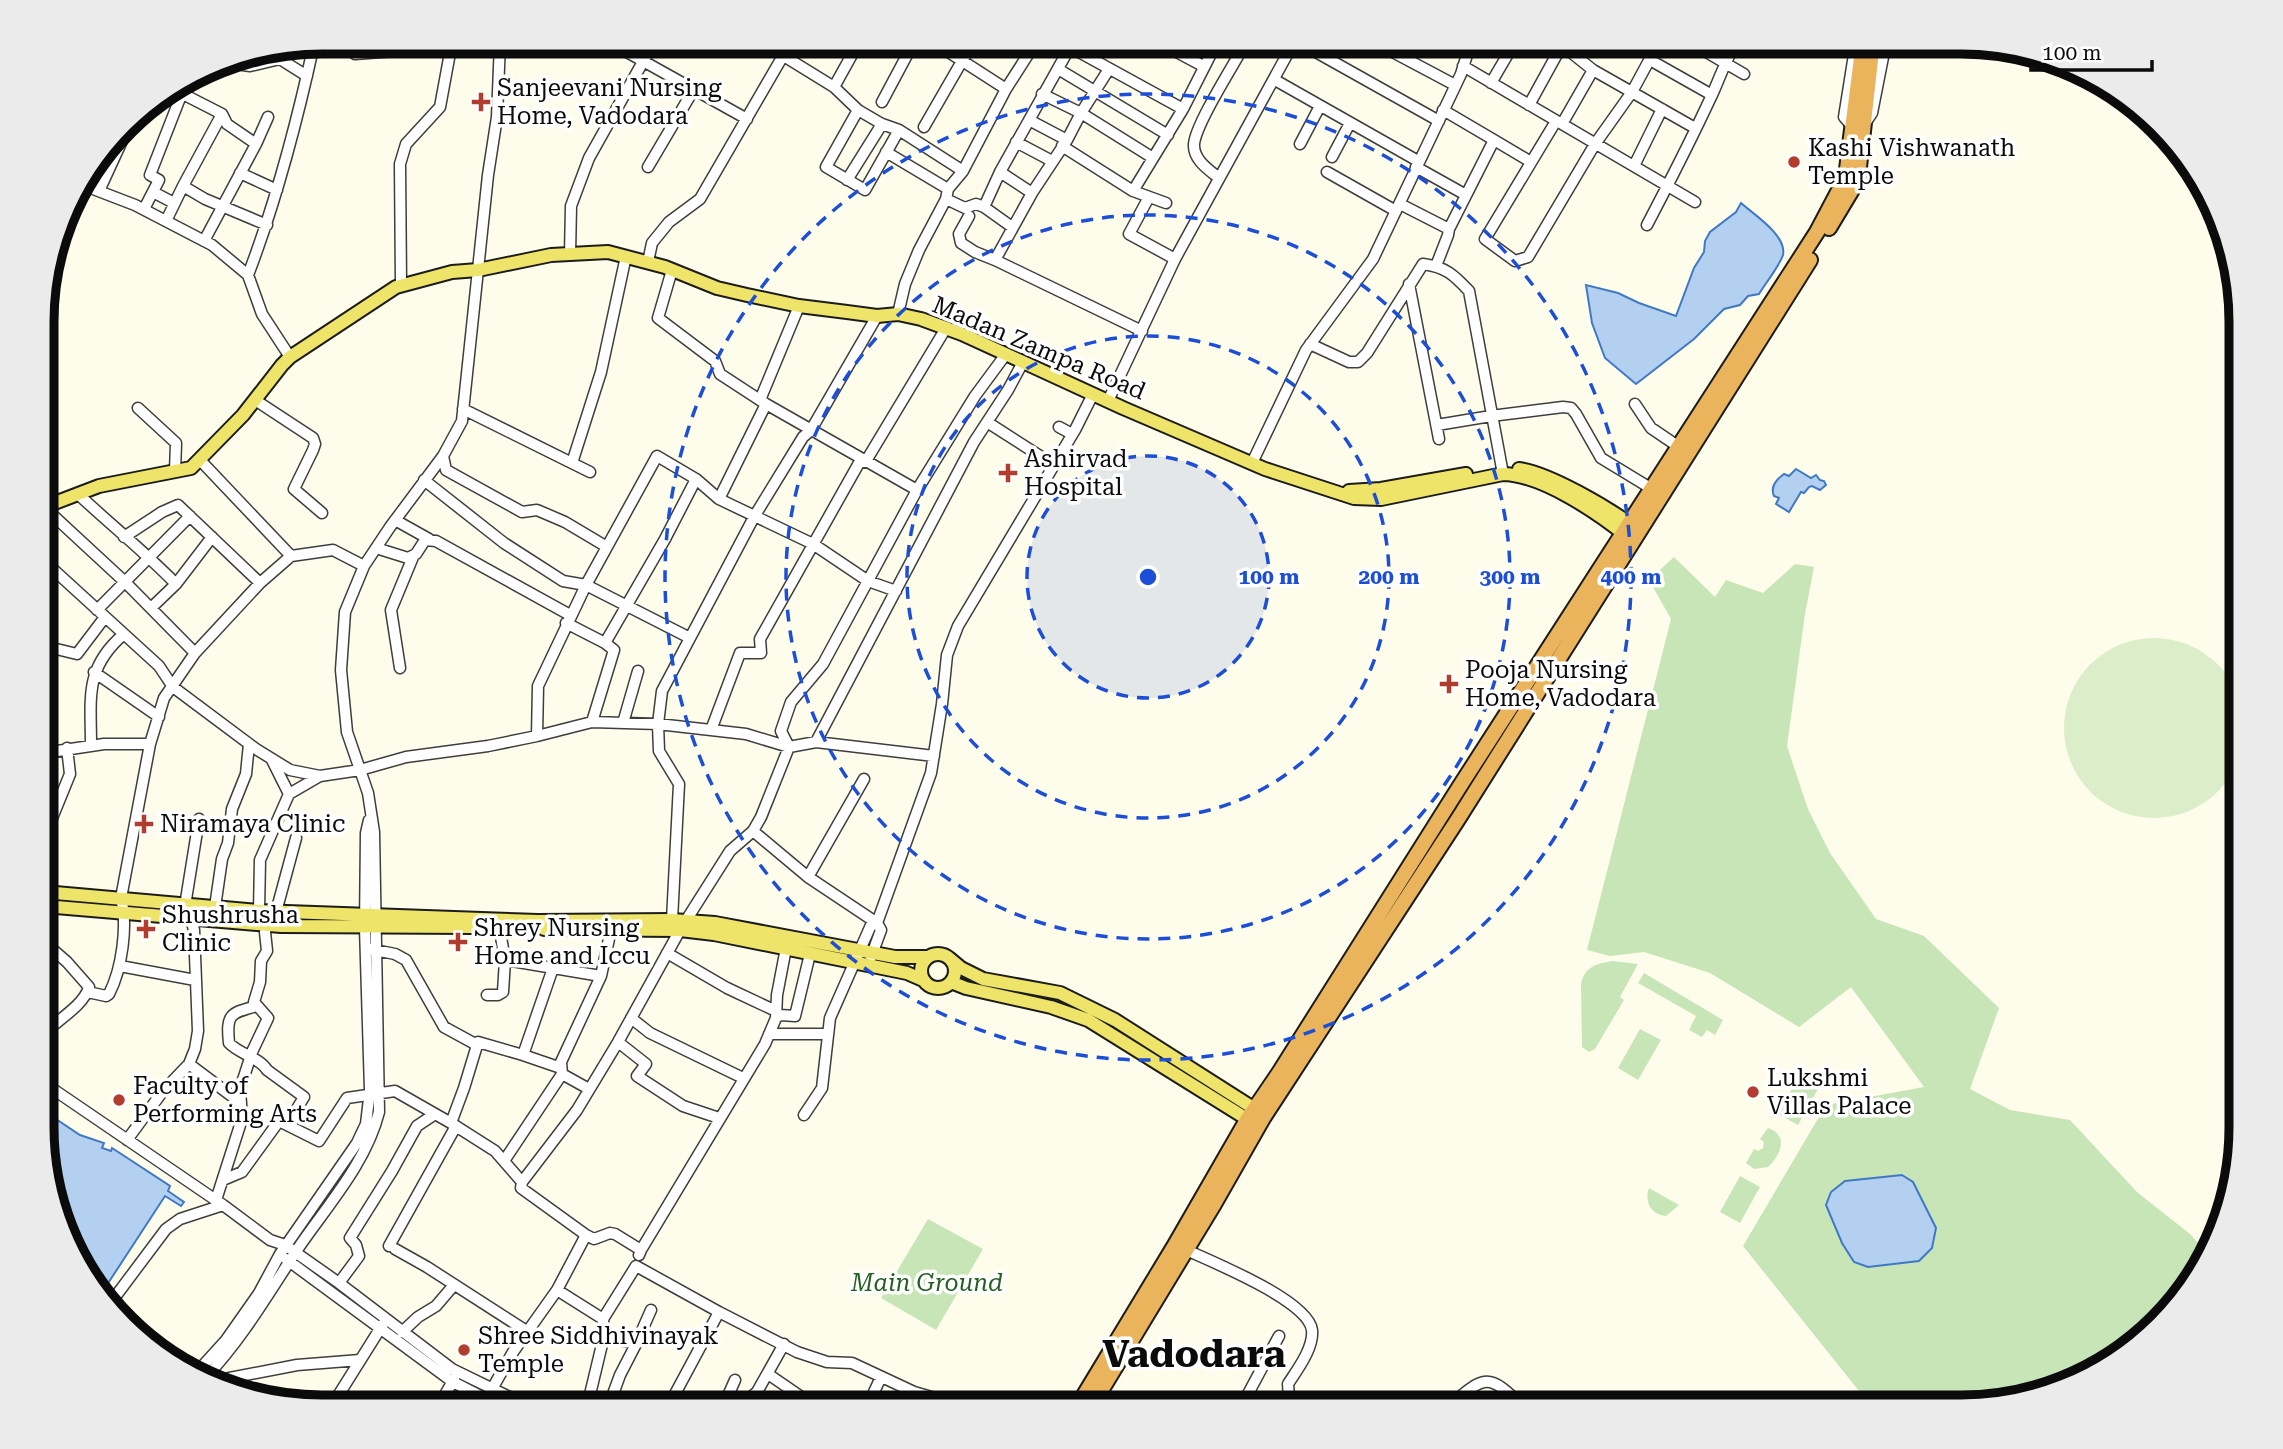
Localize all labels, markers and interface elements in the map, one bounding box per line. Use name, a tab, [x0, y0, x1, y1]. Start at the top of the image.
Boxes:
scale bar	[2031, 28, 2152, 72]
text: 100 m	[2042, 41, 2102, 65]
place label: Sanjeevani Nursing Home, Vadodara	[497, 74, 722, 130]
marker: Sanjeevani Nursing Home, Vadodara	[471, 92, 491, 112]
place label: Kashi Vishwanath Temple	[1808, 134, 2015, 190]
marker: Kashi Vishwanath Temple	[1786, 154, 1802, 170]
street label: Madan Zampa Road	[928, 290, 1150, 406]
place label: Ashirvad Hospital	[1024, 445, 1128, 501]
marker: Ashirvad Hospital	[998, 463, 1018, 483]
centre of rings	[1136, 565, 1160, 589]
text: 100 m	[1239, 565, 1299, 589]
text: 200 m	[1359, 565, 1419, 589]
text: 300 m	[1480, 565, 1540, 589]
text: 400 m	[1601, 565, 1661, 589]
place label: Pooja Nursing Home, Vadodara	[1465, 656, 1656, 712]
marker: Pooja Nursing Home, Vadodara	[1439, 674, 1459, 694]
place label: Niramaya Clinic	[160, 810, 345, 838]
marker: Niramaya Clinic	[134, 814, 154, 834]
place label: Shushrusha Clinic	[162, 901, 299, 957]
place label: Shrey Nursing Home and Iccu	[474, 914, 650, 970]
marker: Shushrusha Clinic	[136, 919, 156, 939]
marker: Shrey Nursing Home and Iccu	[448, 932, 468, 952]
place label: Lukshmi Villas Palace	[1767, 1064, 1911, 1120]
place label: Faculty of Performing Arts	[133, 1072, 317, 1128]
marker: Lukshmi Villas Palace	[1745, 1084, 1761, 1100]
marker: Faculty of Performing Arts	[111, 1092, 127, 1108]
park label: Main Ground	[850, 1269, 1003, 1297]
place label: Shree Siddhivinayak Temple	[478, 1322, 719, 1378]
district label: Vadodara	[1102, 1332, 1286, 1376]
marker: Shree Siddhivinayak Temple	[456, 1342, 472, 1358]

